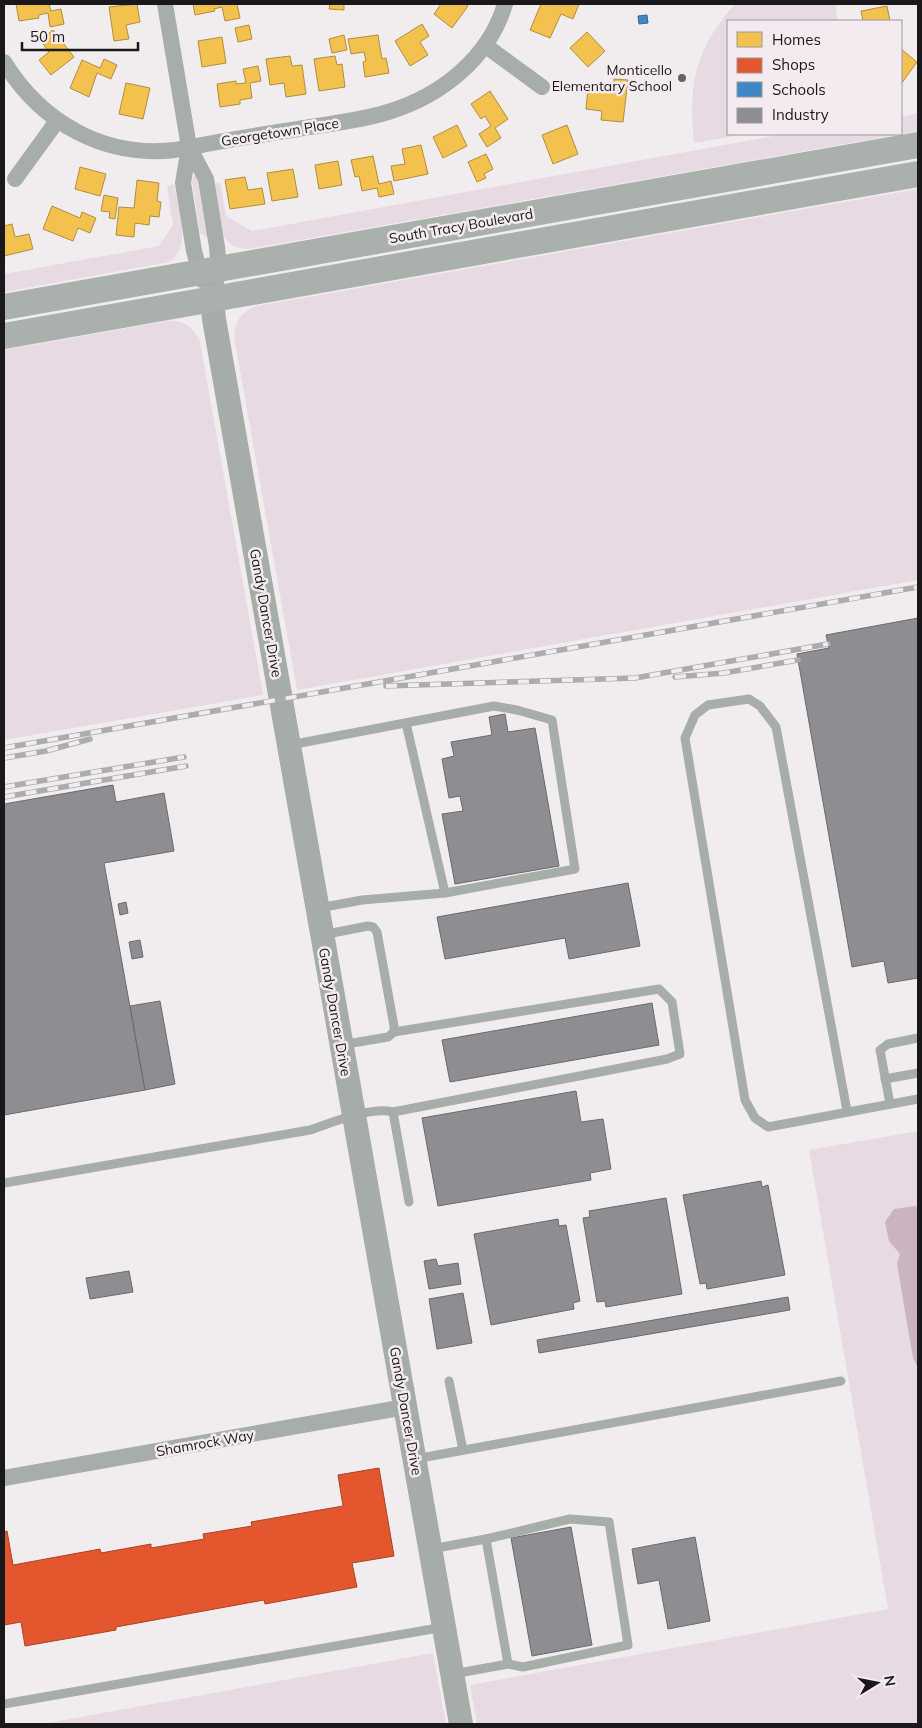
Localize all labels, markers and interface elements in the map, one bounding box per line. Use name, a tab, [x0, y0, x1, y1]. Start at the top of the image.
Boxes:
scale bar	[22, 20, 139, 52]
legend	[727, 20, 902, 135]
text: 50 m	[30, 27, 65, 46]
text: Homes	[772, 30, 821, 49]
text: Shops	[772, 55, 815, 74]
place label: Monticello Elementary School	[552, 61, 672, 95]
marker: Monticello Elementary School	[676, 72, 688, 84]
text: Schools	[772, 80, 826, 99]
text: Industry	[772, 105, 829, 124]
street label: Georgetown Place	[220, 114, 340, 150]
street label: South Tracy Boulevard	[388, 204, 534, 248]
street label: Gandy Dancer Drive	[246, 547, 286, 679]
street label: Gandy Dancer Drive	[315, 946, 355, 1078]
street label: Gandy Dancer Drive	[386, 1345, 426, 1477]
street label: Shamrock Way	[155, 1425, 256, 1460]
north arrow	[852, 1658, 902, 1708]
text: N	[880, 1674, 900, 1688]

